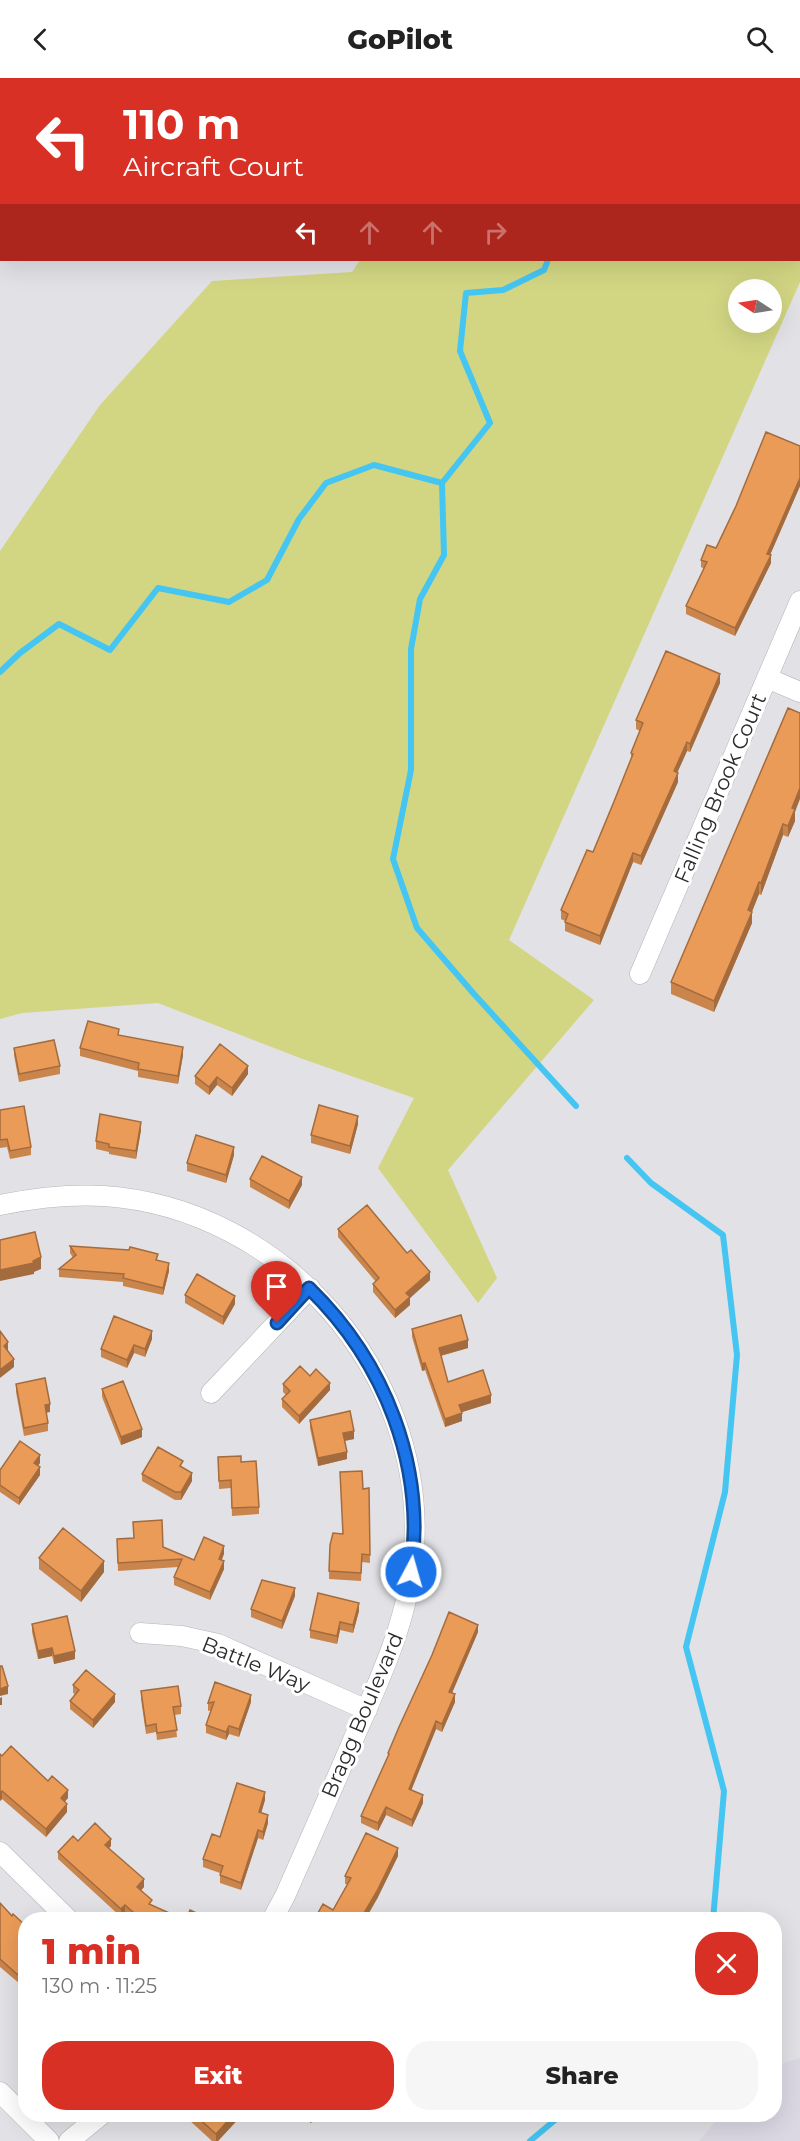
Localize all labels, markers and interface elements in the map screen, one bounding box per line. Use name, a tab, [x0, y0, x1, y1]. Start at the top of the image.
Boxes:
icon: back	[24, 23, 57, 56]
text: GoPilot	[347, 23, 453, 56]
icon: search	[743, 23, 776, 56]
text: 110 m	[123, 98, 240, 150]
icon: left	[24, 102, 102, 180]
text: Aircraft Court	[123, 150, 304, 183]
icon: left	[290, 216, 323, 249]
icon: ahead	[353, 216, 386, 249]
icon: ahead	[416, 216, 449, 249]
icon: right	[479, 216, 512, 249]
north arrow	[728, 279, 782, 333]
map controls	[728, 279, 782, 333]
street label: Falling Brook Court	[669, 689, 771, 887]
pin	[251, 1261, 302, 1323]
icon: arrive	[260, 1270, 293, 1303]
position arrow	[379, 1540, 443, 1604]
street label: Bragg Boulevard	[316, 1629, 408, 1801]
street label: Battle Way	[198, 1631, 314, 1697]
text: 1 min	[42, 1929, 141, 1973]
button: close	[695, 1932, 758, 1995]
text: 130 m · 11:25	[42, 1974, 157, 1998]
button: Exit	[42, 2041, 394, 2110]
button: Share	[406, 2041, 758, 2110]

